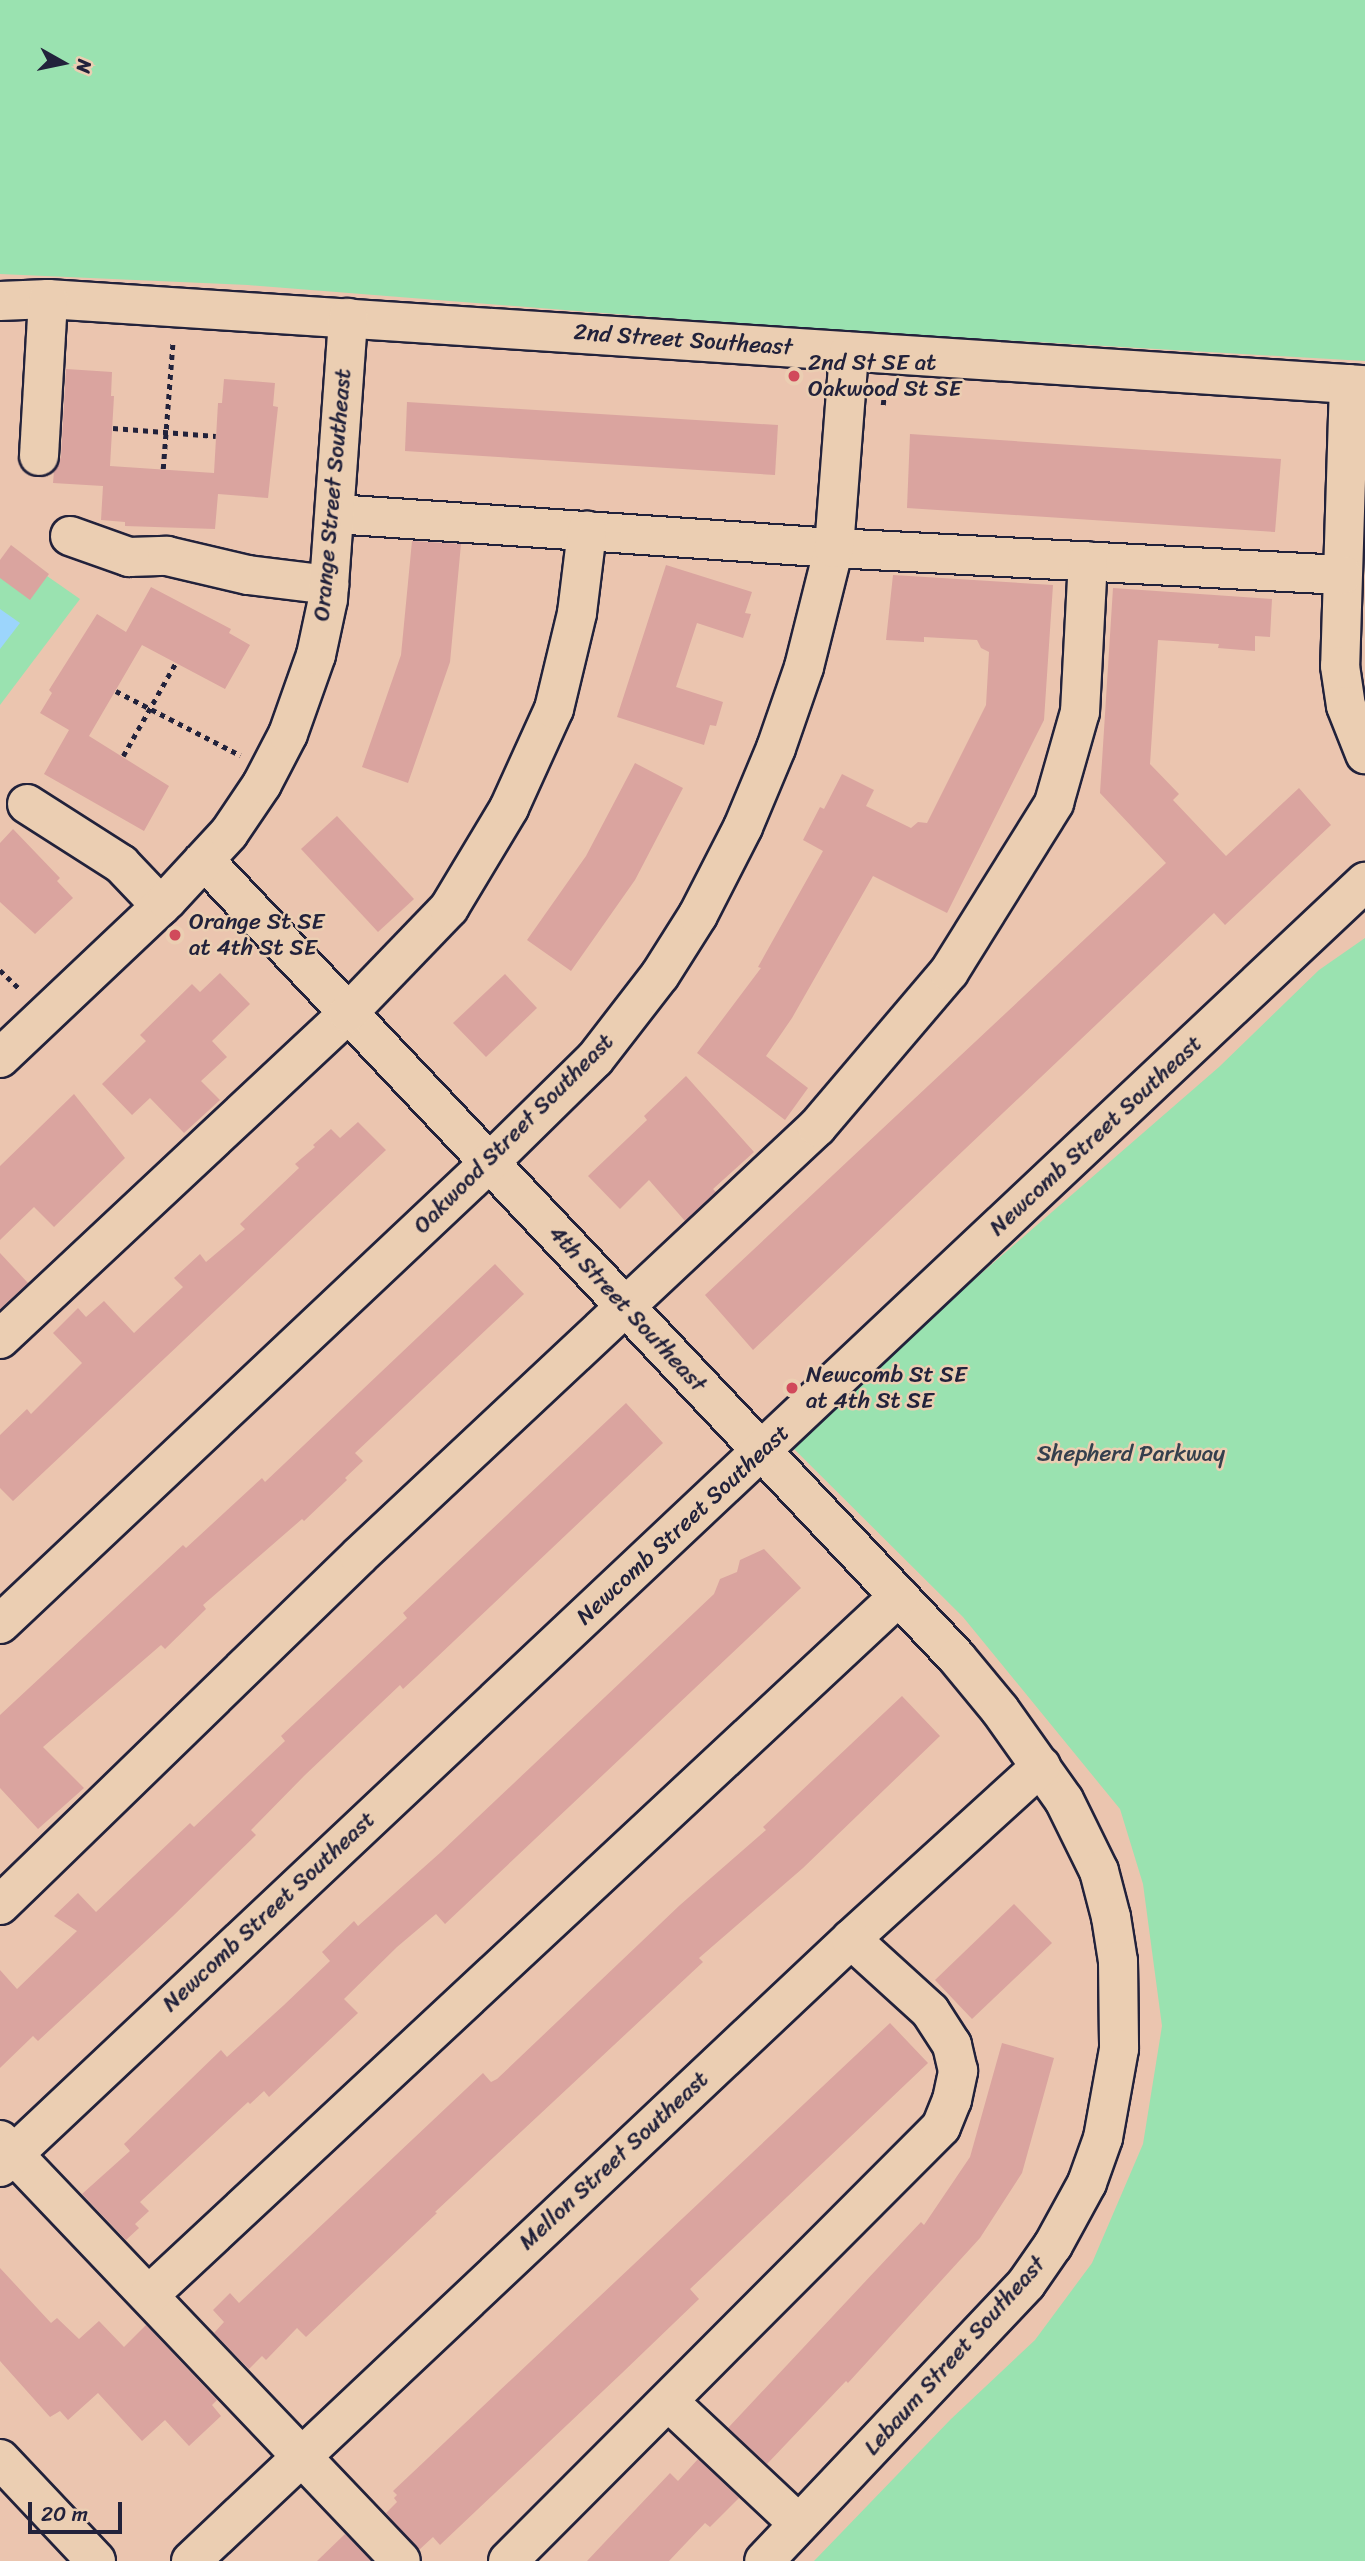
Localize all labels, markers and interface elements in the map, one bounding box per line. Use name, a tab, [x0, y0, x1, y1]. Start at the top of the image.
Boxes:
north arrow	[28, 28, 98, 98]
text: N	[67, 57, 102, 75]
street label: 2nd Street Southeast	[573, 319, 793, 361]
place label: 2nd St SE at Oakwood St SE	[808, 349, 961, 403]
street label: Orange Street Southeast	[308, 368, 358, 622]
marker: 2nd St SE at Oakwood St SE	[786, 368, 802, 384]
place label: Orange St SE at 4th St SE	[189, 908, 324, 962]
marker: Orange St SE at 4th St SE	[167, 927, 183, 943]
street label: Oakwood Street Southeast	[408, 1028, 620, 1240]
street label: Newcomb Street Southeast	[985, 1031, 1207, 1241]
street label: 4th Street Southeast	[543, 1220, 711, 1398]
place label: Newcomb St SE at 4th St SE	[806, 1361, 967, 1415]
marker: Newcomb St SE at 4th St SE	[784, 1380, 800, 1396]
street label: Newcomb Street Southeast	[572, 1420, 794, 1630]
park label: Shepherd Parkway	[1037, 1440, 1225, 1468]
street label: Newcomb Street Southeast	[158, 1807, 380, 2017]
street label: Mellon Street Southeast	[513, 2066, 715, 2256]
street label: Lebaum Street Southeast	[858, 2251, 1052, 2461]
scale bar	[32, 2488, 126, 2532]
text: 20 m	[41, 2495, 88, 2533]

